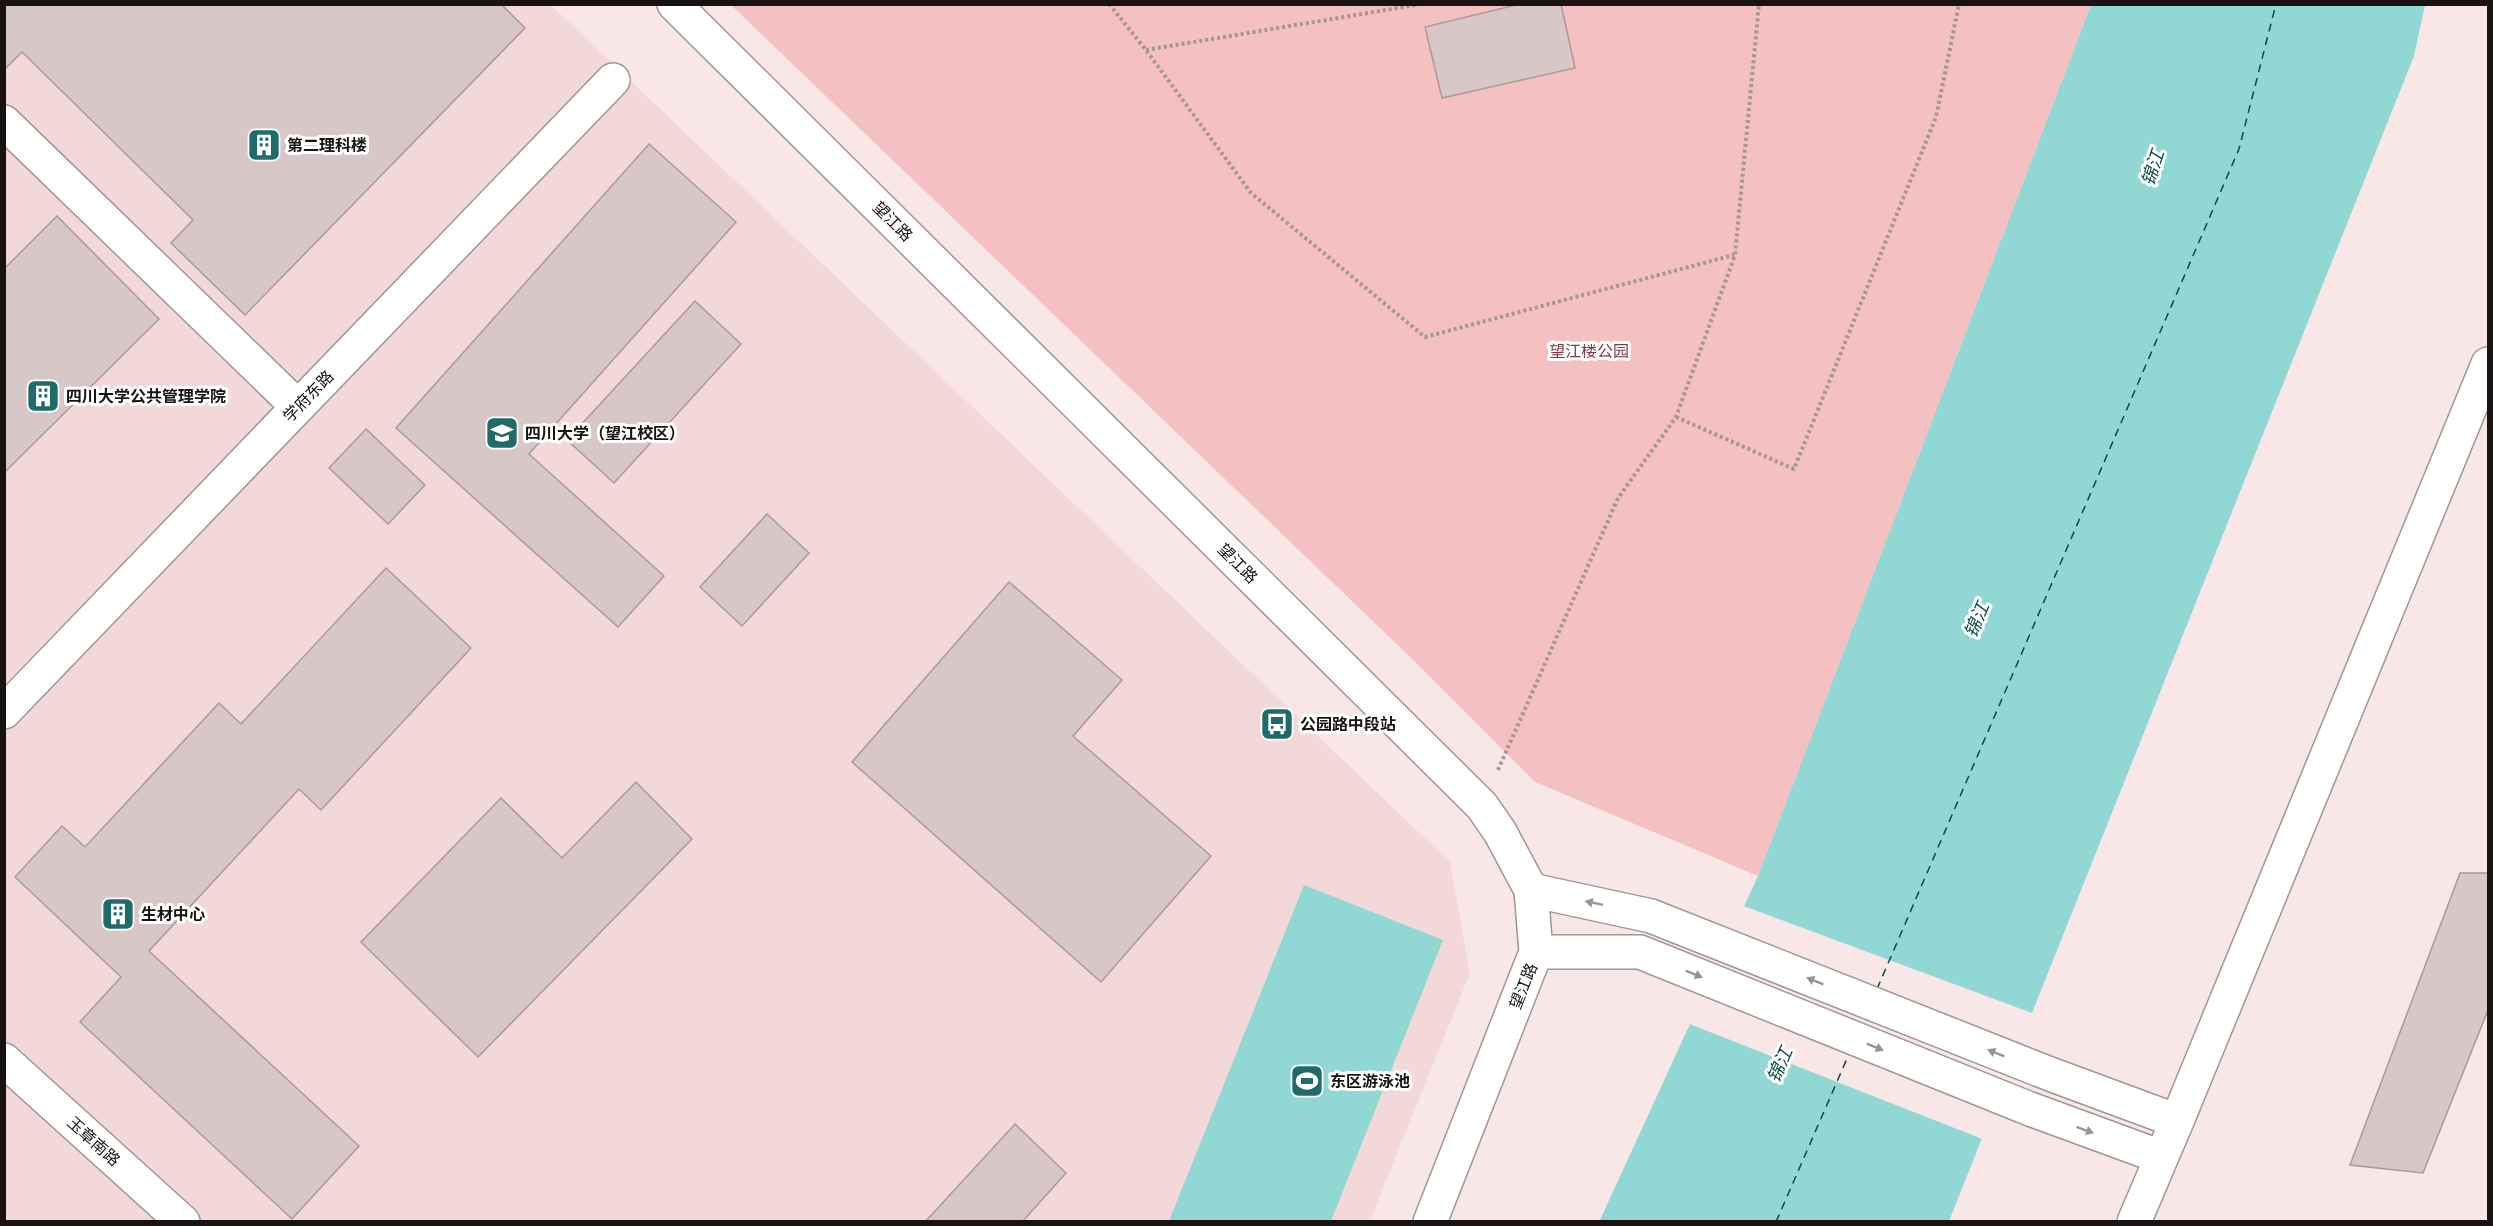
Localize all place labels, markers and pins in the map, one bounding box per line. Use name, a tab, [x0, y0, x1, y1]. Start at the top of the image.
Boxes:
building icon: 第二理科楼	[246, 127, 282, 163]
place label: 第二理科楼	[287, 135, 367, 155]
building icon: 四川大学公共管理学院	[25, 378, 61, 414]
place label: 四川大学公共管理学院	[66, 386, 226, 406]
school or university icon: 四川大学（望江校区）	[484, 415, 520, 451]
place label: 四川大学（望江校区）	[525, 423, 685, 443]
bus stop icon: 公园路中段站	[1259, 706, 1295, 742]
place label: 公园路中段站	[1300, 714, 1396, 734]
building icon: 生材中心	[100, 896, 136, 932]
place label: 生材中心	[141, 904, 205, 924]
sports icon: 东区游泳池	[1289, 1063, 1325, 1099]
place label: 东区游泳池	[1330, 1071, 1410, 1091]

